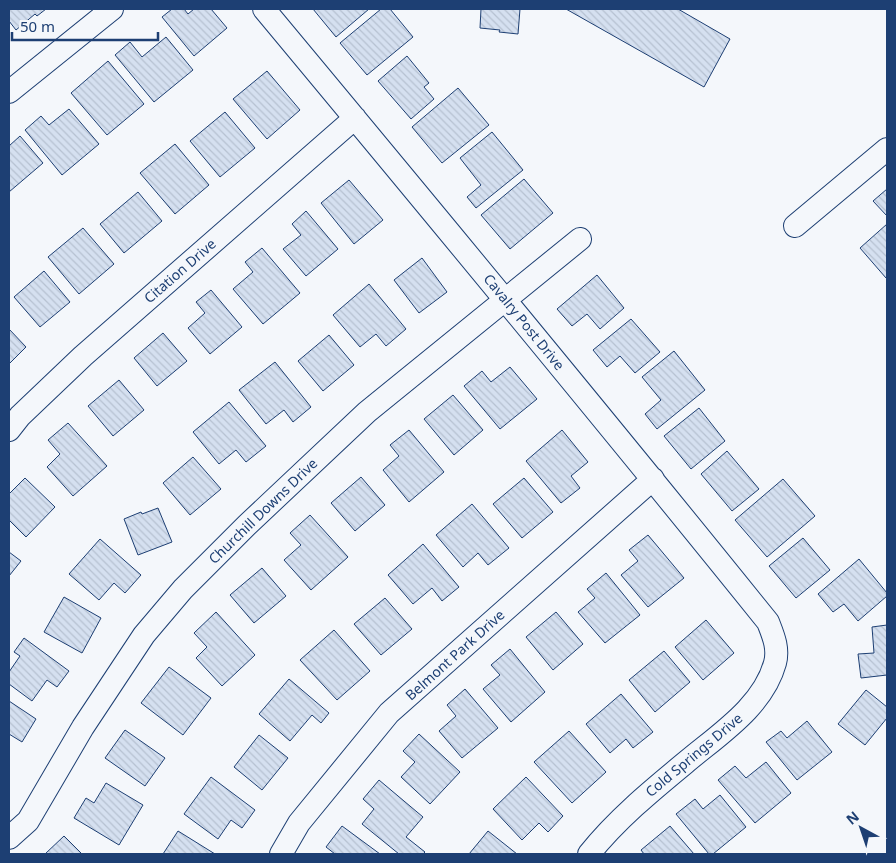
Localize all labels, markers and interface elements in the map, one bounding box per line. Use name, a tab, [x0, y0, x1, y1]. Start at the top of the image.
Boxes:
scale bar	[12, 10, 159, 42]
text: 50 m	[20, 16, 55, 36]
street label: Citation Drive	[140, 234, 220, 307]
street label: Cavalry Post Drive	[480, 270, 569, 374]
street label: Churchill Downs Drive	[204, 454, 321, 568]
street label: Belmont Park Drive	[401, 605, 508, 704]
street label: Cold Springs Drive	[641, 708, 746, 801]
north arrow	[836, 803, 886, 853]
text: N	[842, 807, 863, 829]

